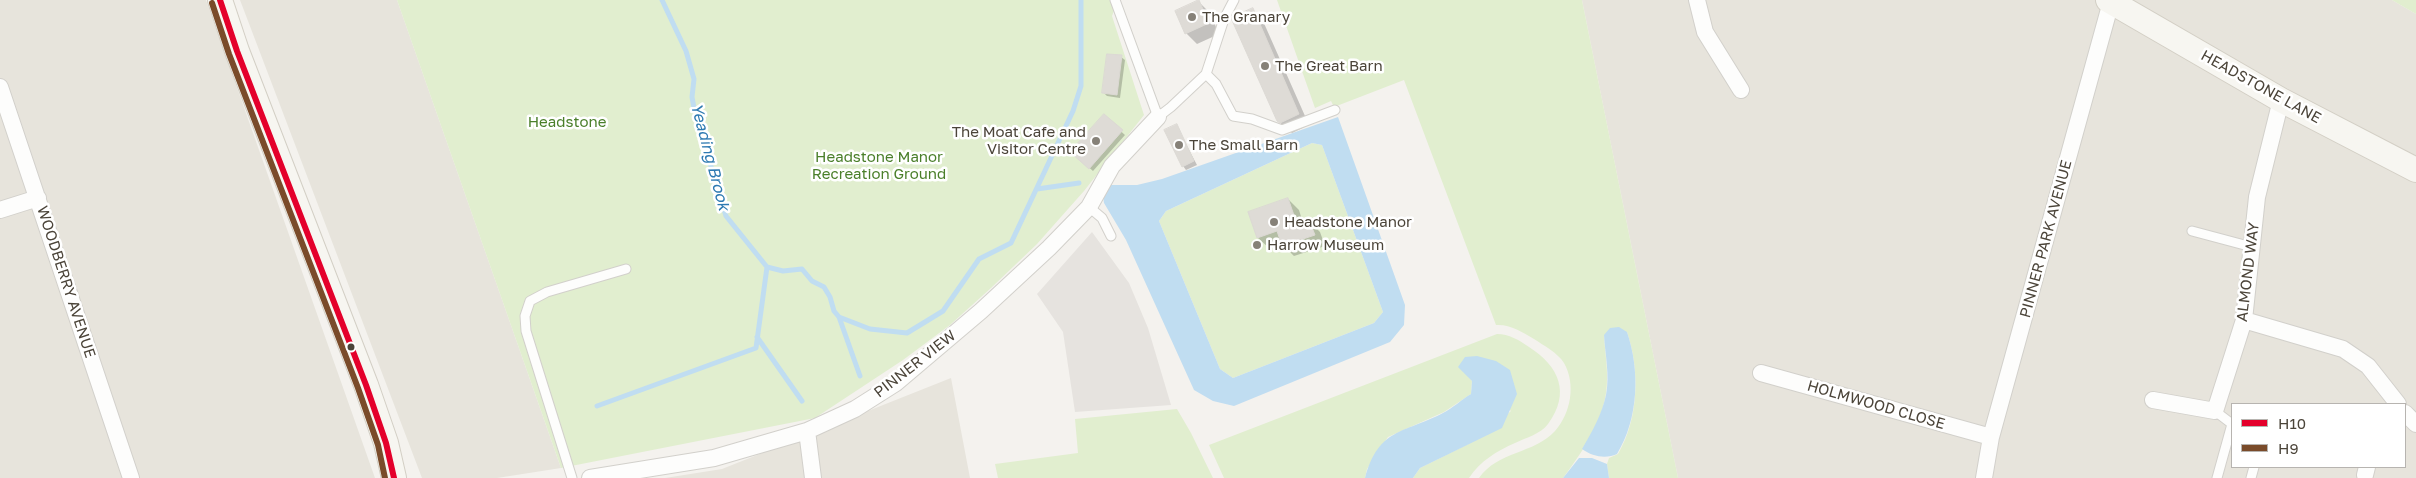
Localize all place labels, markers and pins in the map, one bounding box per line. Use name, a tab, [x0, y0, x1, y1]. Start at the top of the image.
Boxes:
place label: The Granary	[1202, 8, 1290, 26]
marker: The Granary	[1186, 11, 1198, 23]
place label: The Great Barn	[1275, 57, 1383, 75]
marker: The Great Barn	[1259, 60, 1271, 72]
place label: The Moat Cafe and Visitor Centre	[952, 123, 1086, 158]
marker: The Moat Cafe and Visitor Centre	[1090, 135, 1102, 147]
place label: The Small Barn	[1189, 136, 1298, 154]
marker: The Small Barn	[1173, 139, 1185, 151]
place label: Headstone Manor	[1284, 213, 1412, 231]
marker: Headstone Manor	[1268, 216, 1280, 228]
place label: Harrow Museum	[1267, 236, 1384, 254]
marker: Harrow Museum	[1251, 239, 1263, 251]
unlabelled marker	[346, 342, 356, 352]

